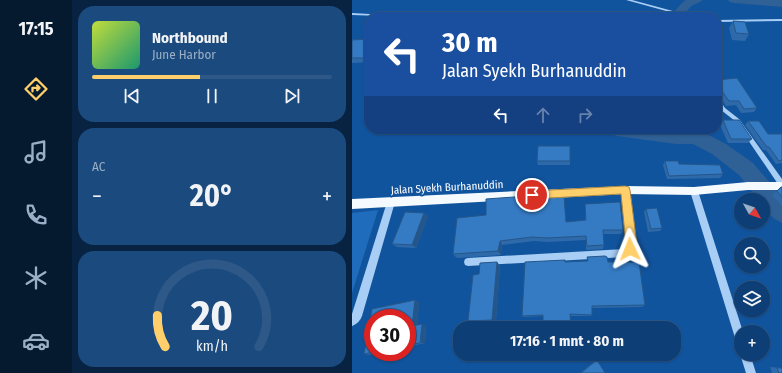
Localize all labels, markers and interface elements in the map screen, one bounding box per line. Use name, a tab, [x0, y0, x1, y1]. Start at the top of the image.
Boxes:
text: 17:15	[18, 18, 54, 40]
text: 30 m	[442, 26, 498, 59]
icon: left	[376, 28, 428, 80]
text: Northbound	[152, 29, 228, 47]
text: June Harbor	[152, 47, 216, 62]
text: Jalan Syekh Burhanuddin	[442, 60, 627, 82]
icon: directions	[22, 75, 50, 103]
icon: previous	[121, 85, 143, 107]
icon: pause	[201, 85, 223, 107]
icon: next	[281, 85, 303, 107]
icon: left	[490, 104, 512, 126]
icon: ahead	[532, 104, 554, 126]
icon: right	[574, 104, 596, 126]
icon: music	[22, 138, 50, 166]
text: AC	[92, 159, 105, 174]
text: 20°	[190, 178, 234, 214]
street label: Jalan Syekh Burhanuddin	[390, 178, 504, 197]
pin	[515, 178, 549, 212]
text: −	[92, 183, 102, 210]
text: +	[322, 183, 332, 210]
icon: arrive	[521, 184, 543, 206]
north arrow	[734, 193, 770, 229]
map controls	[734, 193, 770, 361]
icon: phone	[22, 201, 50, 229]
position arrow	[609, 228, 651, 270]
button: search	[734, 237, 770, 273]
icon: climate	[22, 264, 50, 292]
button: layers	[734, 281, 770, 317]
text: 20	[190, 291, 233, 341]
speed limit sign: 30	[364, 309, 416, 361]
button: +	[734, 325, 770, 361]
icon: car	[22, 327, 50, 355]
text: 17:16 · 1 mnt · 80 m	[510, 332, 624, 350]
text: km/h	[196, 337, 228, 354]

